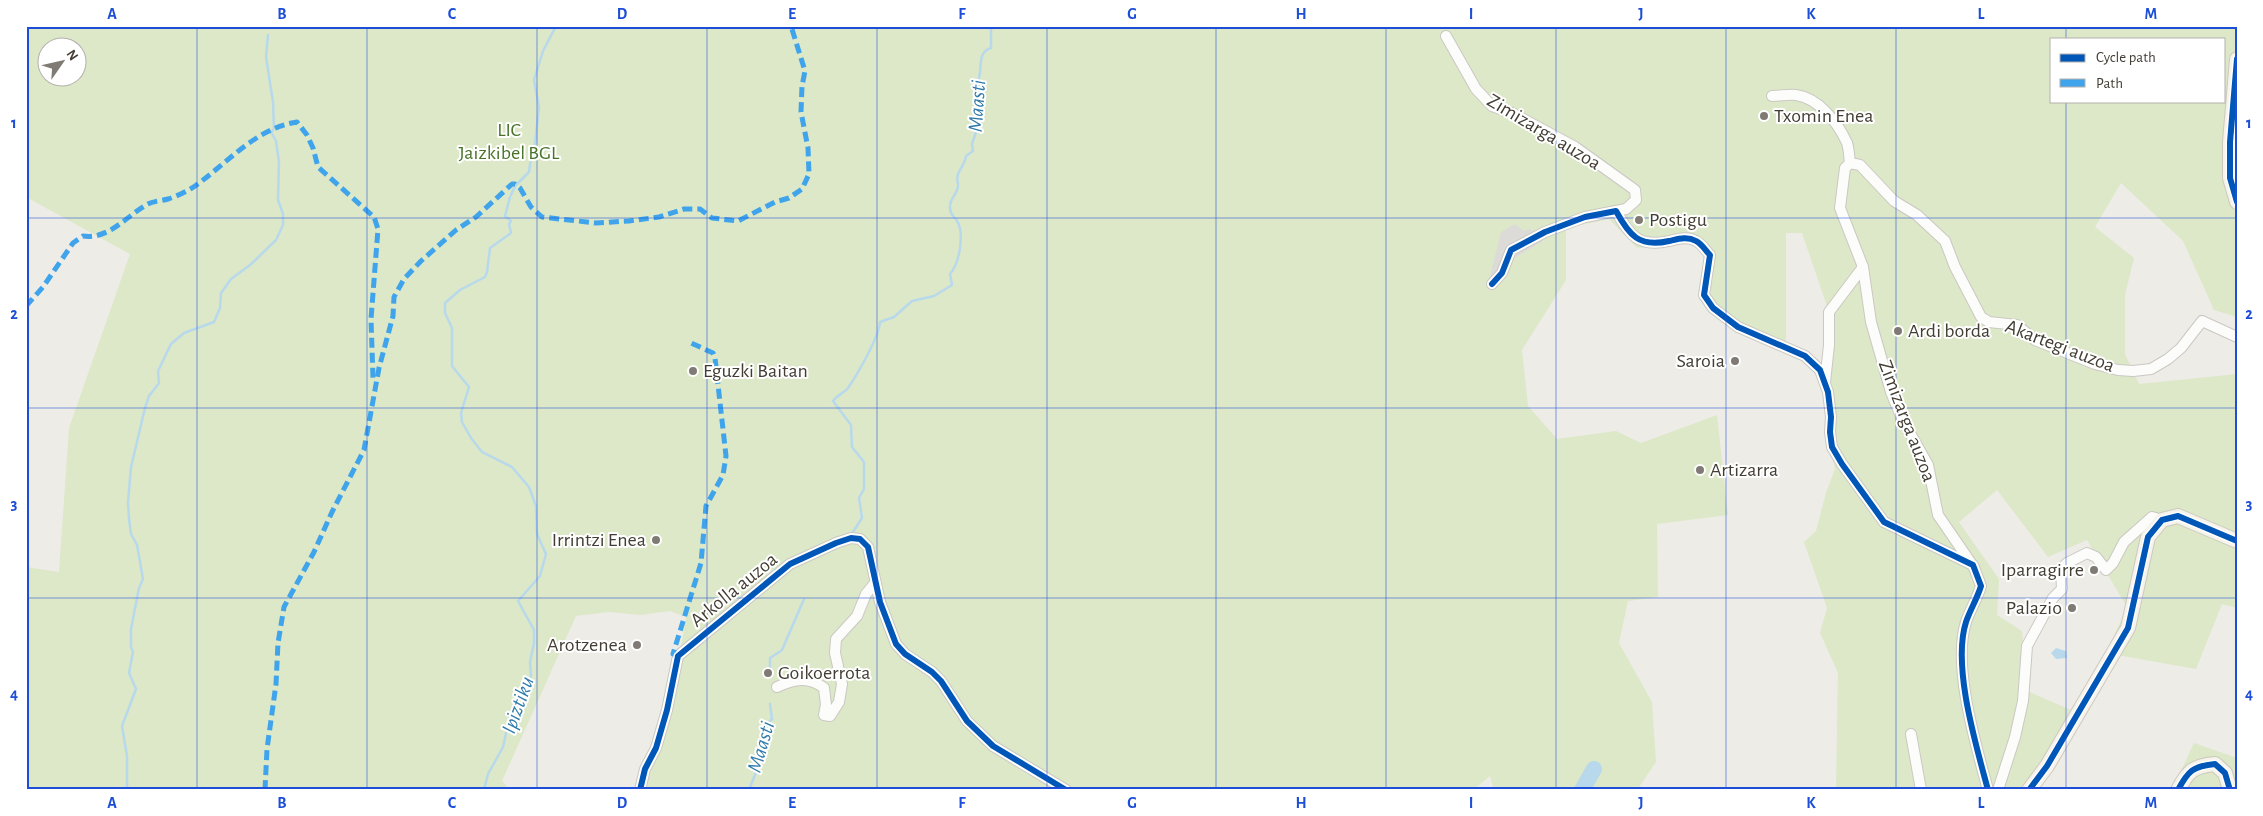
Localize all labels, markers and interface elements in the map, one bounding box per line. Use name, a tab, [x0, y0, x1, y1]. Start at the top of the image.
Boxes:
text: A	[107, 6, 117, 22]
text: B	[277, 6, 287, 22]
text: C	[448, 6, 457, 22]
text: D	[617, 6, 628, 22]
text: E	[788, 6, 796, 22]
text: F	[958, 6, 966, 22]
text: G	[1127, 6, 1137, 22]
text: H	[1295, 6, 1307, 22]
text: I	[1469, 6, 1473, 22]
text: J	[1638, 6, 1644, 22]
text: K	[1806, 6, 1816, 22]
text: L	[1978, 6, 1985, 22]
text: M	[2145, 6, 2157, 22]
north arrow	[38, 38, 88, 88]
legend	[2050, 38, 2226, 102]
text: N	[63, 47, 80, 63]
text: Cycle path	[2096, 50, 2156, 65]
text: Path	[2096, 76, 2123, 91]
water label: Maasti	[965, 79, 989, 133]
street label: Zimizarga auzoa	[1484, 90, 1604, 174]
place label: Txomin Enea	[1774, 106, 1874, 126]
marker: Txomin Enea	[1758, 110, 1770, 122]
text: 1	[11, 115, 17, 131]
text: 1	[2246, 115, 2252, 131]
park label: LIC Jaizkibel BGL	[459, 120, 560, 163]
place label: Postigu	[1649, 210, 1707, 230]
marker: Postigu	[1633, 214, 1645, 226]
text: 2	[10, 306, 18, 322]
text: 2	[2245, 306, 2253, 322]
street label: Akartegi auzoa	[2003, 316, 2117, 376]
place label: Ardi borda	[1908, 321, 1990, 341]
marker: Ardi borda	[1892, 325, 1904, 337]
place label: Saroia	[1677, 351, 1725, 371]
marker: Saroia	[1729, 355, 1741, 367]
street label: Zimizarga auzoa	[1875, 357, 1939, 485]
place label: Eguzki Baitan	[703, 361, 808, 381]
marker: Eguzki Baitan	[687, 365, 699, 377]
place label: Artizarra	[1710, 460, 1778, 480]
marker: Artizarra	[1694, 464, 1706, 476]
text: 3	[11, 496, 18, 512]
text: 3	[2246, 496, 2253, 512]
place label: Irrintzi Enea	[552, 530, 646, 550]
marker: Irrintzi Enea	[650, 534, 662, 546]
street label: Arkolla auzoa	[687, 549, 781, 631]
place label: Iparragirre	[2001, 560, 2084, 580]
marker: Iparragirre	[2088, 564, 2100, 576]
place label: Palazio	[2006, 598, 2062, 618]
marker: Palazio	[2066, 602, 2078, 614]
place label: Arotzenea	[547, 635, 627, 655]
marker: Arotzenea	[631, 639, 643, 651]
place label: Goikoerrota	[778, 663, 870, 683]
marker: Goikoerrota	[762, 667, 774, 679]
water label: Ipiztiku	[498, 674, 539, 737]
text: 4	[10, 686, 18, 702]
text: 4	[2245, 686, 2253, 702]
water label: Maasti	[744, 719, 778, 775]
text: A	[107, 795, 117, 811]
text: B	[277, 795, 287, 811]
text: C	[448, 795, 457, 811]
text: D	[617, 795, 628, 811]
text: E	[788, 795, 796, 811]
text: F	[958, 795, 966, 811]
text: G	[1127, 795, 1137, 811]
text: H	[1295, 795, 1307, 811]
text: I	[1469, 795, 1473, 811]
text: J	[1638, 795, 1644, 811]
text: K	[1806, 795, 1816, 811]
text: L	[1978, 795, 1985, 811]
text: M	[2145, 795, 2157, 811]

